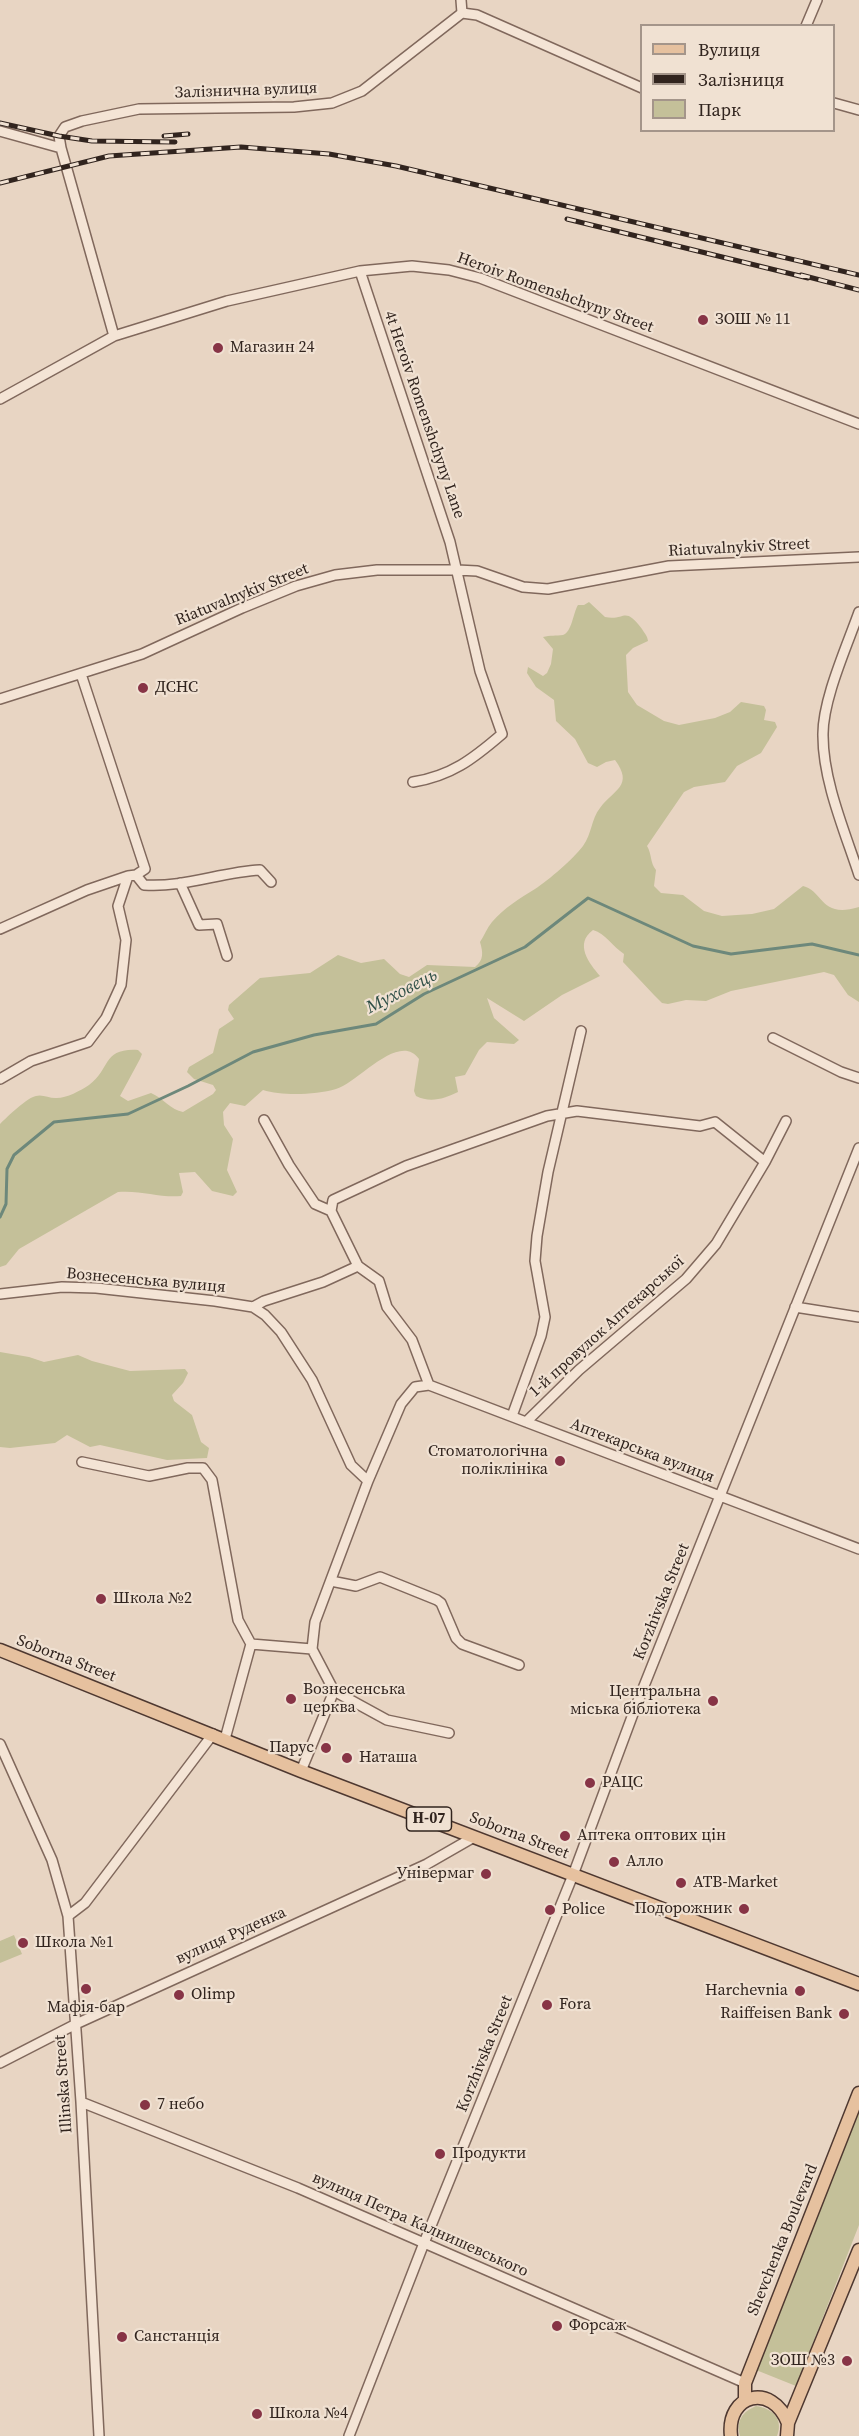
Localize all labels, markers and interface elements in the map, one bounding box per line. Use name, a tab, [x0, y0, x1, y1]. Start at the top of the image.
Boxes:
legend	[640, 24, 835, 132]
text: Вулиця	[698, 37, 760, 62]
text: Залізниця	[698, 67, 784, 92]
street label: Залізнична вулиця	[174, 79, 318, 103]
text: Парк	[698, 97, 741, 122]
street label: Heroiv Romenshchyny Street	[454, 249, 656, 337]
street label: 4t Heroiv Romenshchyny Lane	[379, 309, 469, 521]
place label: ЗОШ № 11	[715, 310, 791, 330]
marker: ЗОШ № 11	[696, 313, 710, 327]
place label: Магазин 24	[230, 338, 315, 358]
marker: Магазин 24	[211, 341, 225, 355]
street label: Riatuvalnykiv Street	[668, 535, 810, 561]
street label: Riatuvalnykiv Street	[173, 560, 311, 630]
place label: ДСНС	[155, 678, 198, 698]
marker: ДСНС	[136, 681, 150, 695]
water label: Муховець	[363, 965, 441, 1019]
street label: 1-й провулок Аптекарської	[526, 1252, 688, 1402]
street label: Вознесенська вулиця	[66, 1264, 226, 1298]
street label: Аптекарська вулиця	[567, 1415, 717, 1487]
place label: Стоматологічна поліклініка	[428, 1442, 548, 1480]
marker: Стоматологічна поліклініка	[553, 1454, 567, 1468]
street label: Korzhivska Street	[630, 1541, 694, 1663]
place label: Школа №2	[113, 1589, 192, 1609]
marker: Школа №2	[94, 1592, 108, 1606]
street label: Soborna Street	[14, 1631, 118, 1687]
place label: Вознесенська церква	[303, 1680, 405, 1718]
place label: Центральна міська бібліотека	[570, 1682, 701, 1720]
marker: Вознесенська церква	[284, 1692, 298, 1706]
marker: Центральна міська бібліотека	[706, 1694, 720, 1708]
place label: Парус	[269, 1738, 314, 1758]
marker: Парус	[319, 1741, 333, 1755]
place label: Наташа	[359, 1748, 417, 1768]
marker: Наташа	[340, 1751, 354, 1765]
place label: РАЦС	[602, 1773, 643, 1793]
marker: РАЦС	[583, 1776, 597, 1790]
road number: Н-07	[406, 1807, 452, 1831]
street label: Soborna Street	[467, 1808, 571, 1864]
place label: Аптека оптових цін	[577, 1826, 726, 1846]
marker: Аптека оптових цін	[558, 1829, 572, 1843]
place label: Алло	[626, 1852, 664, 1872]
marker: Алло	[607, 1855, 621, 1869]
place label: Універмаг	[397, 1864, 474, 1884]
marker: Універмаг	[479, 1867, 493, 1881]
place label: ATB-Market	[693, 1873, 778, 1893]
marker: ATB-Market	[674, 1876, 688, 1890]
place label: Подорожник	[635, 1899, 732, 1919]
place label: Police	[562, 1900, 605, 1920]
marker: Подорожник	[737, 1902, 751, 1916]
street label: вулиця Руденка	[173, 1903, 289, 1969]
marker: Police	[543, 1903, 557, 1917]
place label: Школа №1	[35, 1933, 114, 1953]
marker: Школа №1	[16, 1936, 30, 1950]
place label: Harchevnia	[705, 1981, 788, 2001]
marker: Мафія-бар	[79, 1982, 93, 1996]
marker: Harchevnia	[793, 1984, 807, 1998]
place label: Olimp	[191, 1985, 235, 2005]
marker: Olimp	[172, 1988, 186, 2002]
street label: Korzhivska Street	[453, 1993, 517, 2115]
place label: Fora	[559, 1995, 591, 2015]
place label: Мафія-бар	[47, 1998, 125, 2018]
marker: Fora	[540, 1998, 554, 2012]
place label: Raiffeisen Bank	[720, 2004, 832, 2024]
marker: Raiffeisen Bank	[837, 2007, 851, 2021]
street label: Illinska Street	[51, 2034, 77, 2134]
place label: 7 небо	[157, 2095, 204, 2115]
marker: 7 небо	[138, 2098, 152, 2112]
place label: Продукти	[452, 2144, 526, 2164]
marker: Продукти	[433, 2147, 447, 2161]
street label: Shevchenka Boulevard	[744, 2162, 822, 2318]
street label: вулиця Петра Калнишевського	[309, 2169, 531, 2281]
place label: Форсаж	[569, 2316, 627, 2336]
marker: Форсаж	[550, 2319, 564, 2333]
place label: Санстанція	[134, 2327, 220, 2347]
marker: Санстанція	[115, 2330, 129, 2344]
place label: ЗОШ №3	[771, 2351, 835, 2371]
marker: ЗОШ №3	[840, 2354, 854, 2368]
place label: Школа №4	[269, 2404, 348, 2424]
marker: Школа №4	[250, 2407, 264, 2421]

